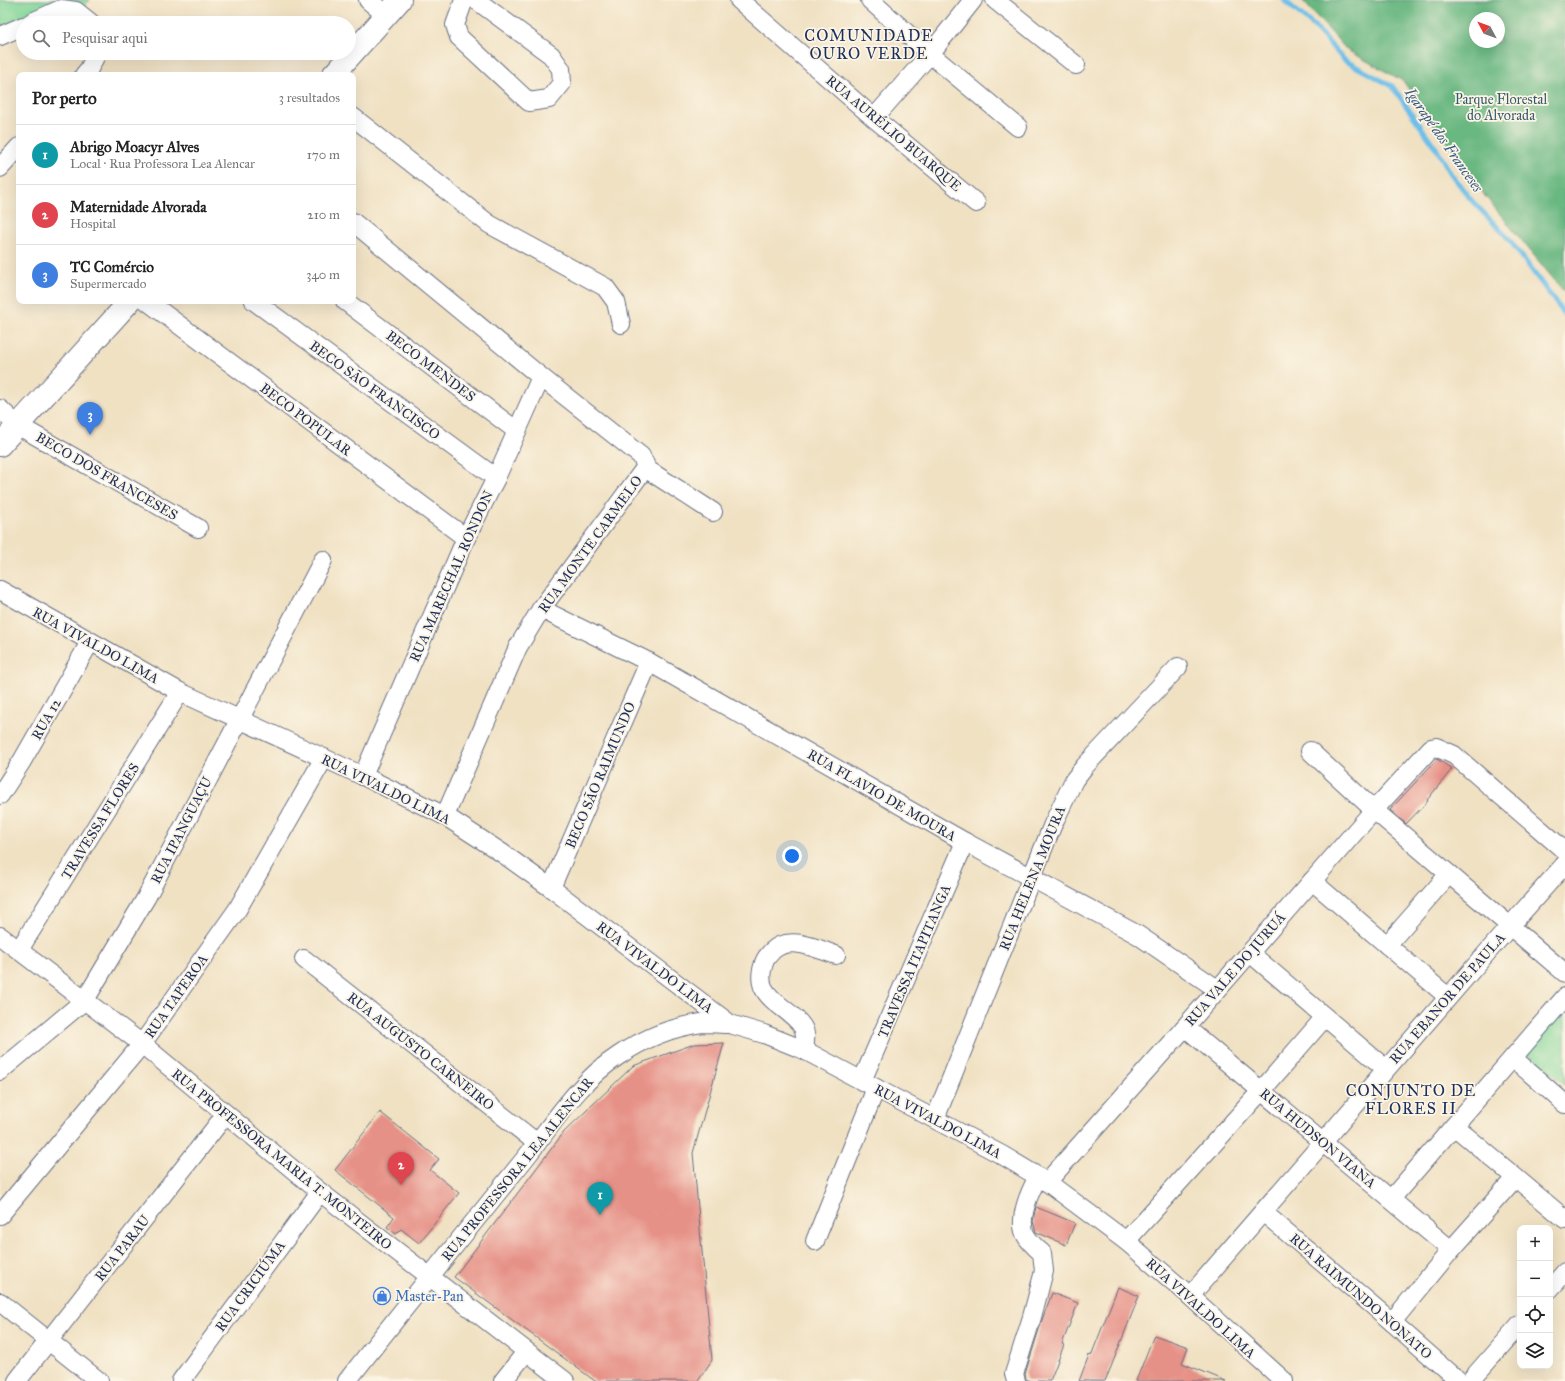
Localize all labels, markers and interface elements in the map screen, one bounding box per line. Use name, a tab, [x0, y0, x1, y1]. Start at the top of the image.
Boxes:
north arrow	[1469, 12, 1505, 48]
search box	[16, 16, 356, 60]
district label: COMUNIDADE OURO VERDE	[804, 26, 934, 63]
icon: search	[30, 27, 52, 49]
text: Pesquisar aqui	[62, 29, 148, 47]
street label: RUA AURÉLIO BUARQUE	[823, 70, 966, 195]
water label: Igarapé dos Franceses	[1400, 83, 1487, 197]
text: Por perto	[32, 88, 97, 109]
text: 3 resultados	[279, 90, 340, 106]
park label: Parque Florestal do Alvorada	[1455, 91, 1548, 124]
text: Abrigo Moacyr Alves	[70, 138, 199, 156]
text: 1	[42, 147, 48, 163]
text: 170 m	[307, 147, 340, 163]
text: Local · Rua Professora Lea Alencar	[70, 156, 255, 172]
text: Maternidade Alvorada	[70, 198, 207, 216]
text: 2	[42, 207, 48, 223]
text: 210 m	[307, 207, 340, 223]
text: Hospital	[70, 216, 116, 232]
text: TC Comércio	[70, 258, 154, 276]
text: 3	[42, 267, 48, 283]
text: 340 m	[306, 267, 340, 283]
text: Supermercado	[70, 276, 146, 292]
street label: BECO MENDES	[383, 327, 479, 406]
street label: BECO SÃO FRANCISCO	[306, 337, 444, 443]
street label: BECO POPULAR	[257, 379, 356, 460]
pin: 3	[77, 402, 103, 435]
street label: BECO DOS FRANCESES	[33, 429, 181, 524]
street label: RUA MONTE CARMELO	[535, 472, 646, 616]
street label: RUA MARECHAL RONDON	[406, 488, 497, 665]
street label: RUA VIVALDO LIMA	[30, 604, 162, 687]
street label: RUA 12	[28, 696, 65, 743]
street label: BECO SÃO RAIMUNDO	[561, 699, 639, 851]
street label: RUA FLAVIO DE MOURA	[804, 746, 960, 845]
street label: RUA VIVALDO LIMA	[318, 751, 454, 828]
street label: TRAVESSA FLORES	[58, 760, 143, 883]
street label: RUA IPANGUAÇU	[147, 773, 216, 887]
street label: RUA HELENA MOURA	[996, 803, 1069, 953]
your location	[782, 846, 802, 866]
street label: TRAVESSA ITAPITANGA	[874, 881, 955, 1040]
street label: RUA VALE DO JURUÁ	[1180, 907, 1290, 1030]
street label: RUA VIVALDO LIMA	[593, 918, 717, 1017]
street label: RUA EBANOR DE PAULA	[1386, 929, 1509, 1067]
street label: RUA TAPEROA	[141, 951, 212, 1042]
street label: RUA AUGUSTO CARNEIRO	[344, 989, 497, 1114]
street label: RUA PROFESSORA MARIA T. MONTEIRO	[168, 1065, 395, 1254]
street label: RUA PROFESSORA LEA ALENCAR	[438, 1073, 598, 1265]
street label: RUA VIVALDO LIMA	[871, 1081, 1005, 1162]
district label: CONJUNTO DE FLORES II	[1346, 1081, 1476, 1118]
street label: RUA HUDSON VIANA	[1256, 1085, 1380, 1192]
pin: 2	[388, 1152, 414, 1185]
pin: 1	[587, 1182, 613, 1215]
street label: RUA PARAU	[91, 1211, 154, 1285]
map controls	[1517, 1225, 1553, 1369]
button: +	[1517, 1225, 1553, 1261]
street label: RUA RAIMUNDO NONATO	[1286, 1230, 1435, 1363]
street label: RUA CRICIÚMA	[210, 1236, 289, 1335]
street label: RUA VIVALDO LIMA	[1142, 1255, 1259, 1362]
button: −	[1517, 1261, 1553, 1297]
shop icon: Master-Pan	[372, 1286, 392, 1306]
place label: Master-Pan	[395, 1288, 464, 1305]
button: locate	[1517, 1297, 1553, 1333]
button: layers	[1517, 1333, 1553, 1369]

